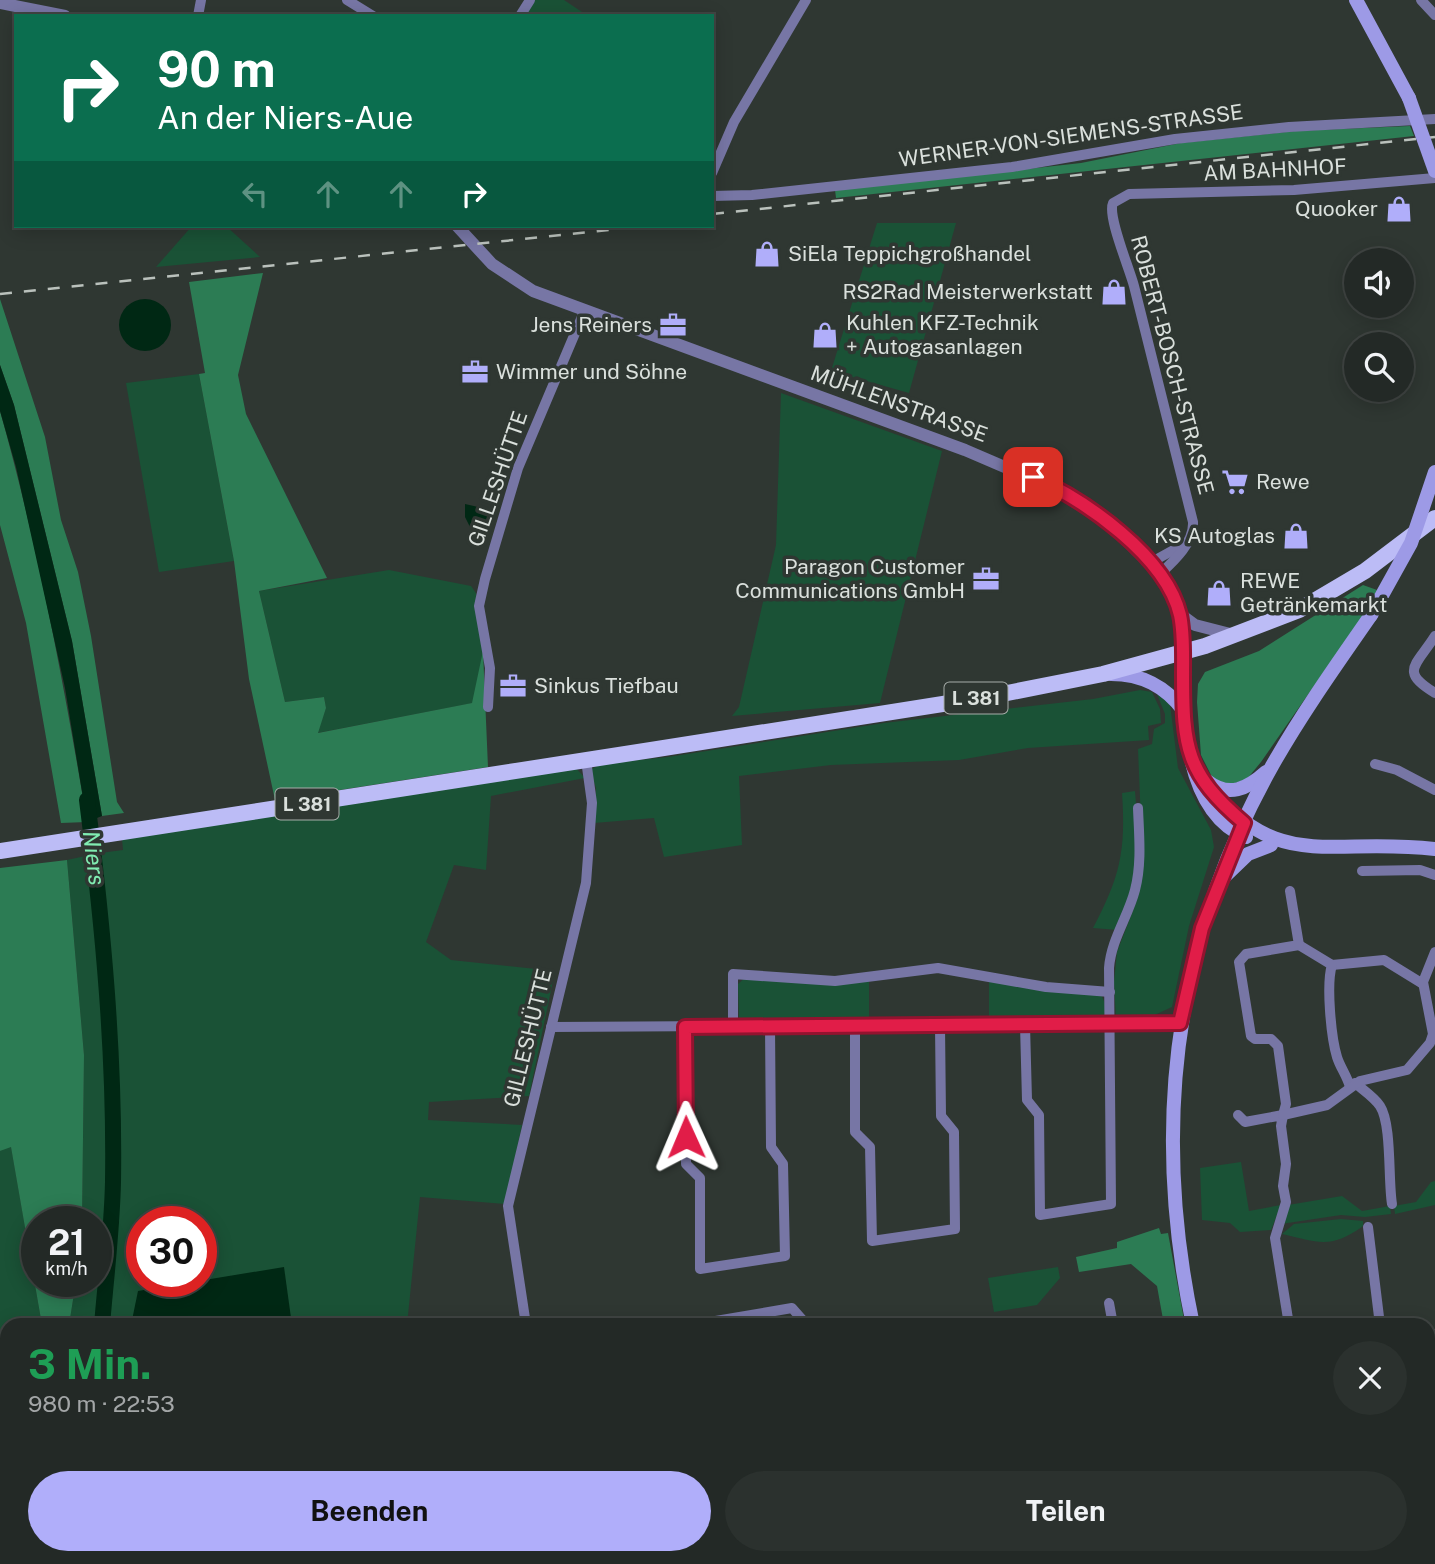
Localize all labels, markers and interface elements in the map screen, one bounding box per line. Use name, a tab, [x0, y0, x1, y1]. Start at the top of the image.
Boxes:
text: 90 m	[157, 40, 276, 98]
icon: right	[42, 42, 133, 133]
text: An der Niers-Aue	[157, 99, 413, 136]
street label: WERNER-VON-SIEMENS-STRASSE	[897, 99, 1245, 172]
street label: AM BAHNHOF	[1203, 153, 1347, 186]
icon: left	[236, 175, 274, 213]
icon: ahead	[309, 175, 347, 213]
icon: ahead	[382, 175, 420, 213]
icon: right	[455, 175, 493, 213]
shop icon: Quooker	[1384, 194, 1414, 224]
place label: Quooker	[1295, 196, 1378, 221]
street label: ROBERT-BOSCH-STRASSE	[1126, 232, 1219, 497]
shop icon: SiEla Teppichgroßhandel	[752, 239, 782, 269]
place label: SiEla Teppichgroßhandel	[788, 241, 1031, 266]
map controls	[1344, 248, 1414, 402]
button: sound	[1344, 248, 1414, 318]
shop icon: RS2Rad Meisterwerkstatt	[1099, 277, 1129, 307]
place label: RS2Rad Meisterwerkstatt	[842, 279, 1093, 304]
office icon: Jens Reiners	[658, 310, 688, 340]
place label: Kuhlen KFZ-Technik + Autogasanlagen	[846, 310, 1039, 359]
place label: Jens Reiners	[530, 312, 652, 337]
shop icon: Kuhlen KFZ-Technik + Autogasanlagen	[810, 320, 840, 350]
button: search	[1344, 332, 1414, 402]
office icon: Wimmer und Söhne	[460, 357, 490, 387]
place label: Wimmer und Söhne	[496, 359, 687, 384]
street label: MÜHLENSTRASSE	[807, 360, 991, 447]
street label: GILLESHÜTTE	[463, 408, 532, 550]
pin	[1003, 447, 1063, 507]
icon: arrive	[1014, 458, 1052, 496]
supermarket icon: Rewe	[1220, 467, 1250, 497]
place label: Rewe	[1256, 469, 1310, 494]
shop icon: KS Autoglas	[1281, 521, 1311, 551]
place label: KS Autoglas	[1154, 523, 1275, 548]
place label: Paragon Customer Communications GmbH	[735, 554, 965, 603]
office icon: Paragon Customer Communications GmbH	[971, 564, 1001, 594]
place label: REWE Getränkemarkt	[1240, 568, 1387, 617]
shop icon: REWE Getränkemarkt	[1204, 578, 1234, 608]
office icon: Sinkus Tiefbau	[498, 671, 528, 701]
place label: Sinkus Tiefbau	[534, 673, 679, 698]
road number: L 381	[944, 682, 1007, 713]
road number: L 381	[276, 789, 338, 820]
water label: Niers	[78, 829, 111, 887]
street label: GILLESHÜTTE	[498, 966, 557, 1110]
position arrow	[649, 1100, 723, 1174]
speed limit sign: 30	[126, 1206, 217, 1297]
text: 21	[48, 1222, 85, 1263]
text: km/h	[45, 1258, 88, 1279]
text: 3 Min.	[28, 1339, 152, 1388]
button: close	[1333, 1341, 1407, 1415]
text: 980 m · 22:53	[28, 1390, 175, 1417]
button: Beenden	[28, 1471, 711, 1551]
button: Teilen	[725, 1471, 1407, 1551]

